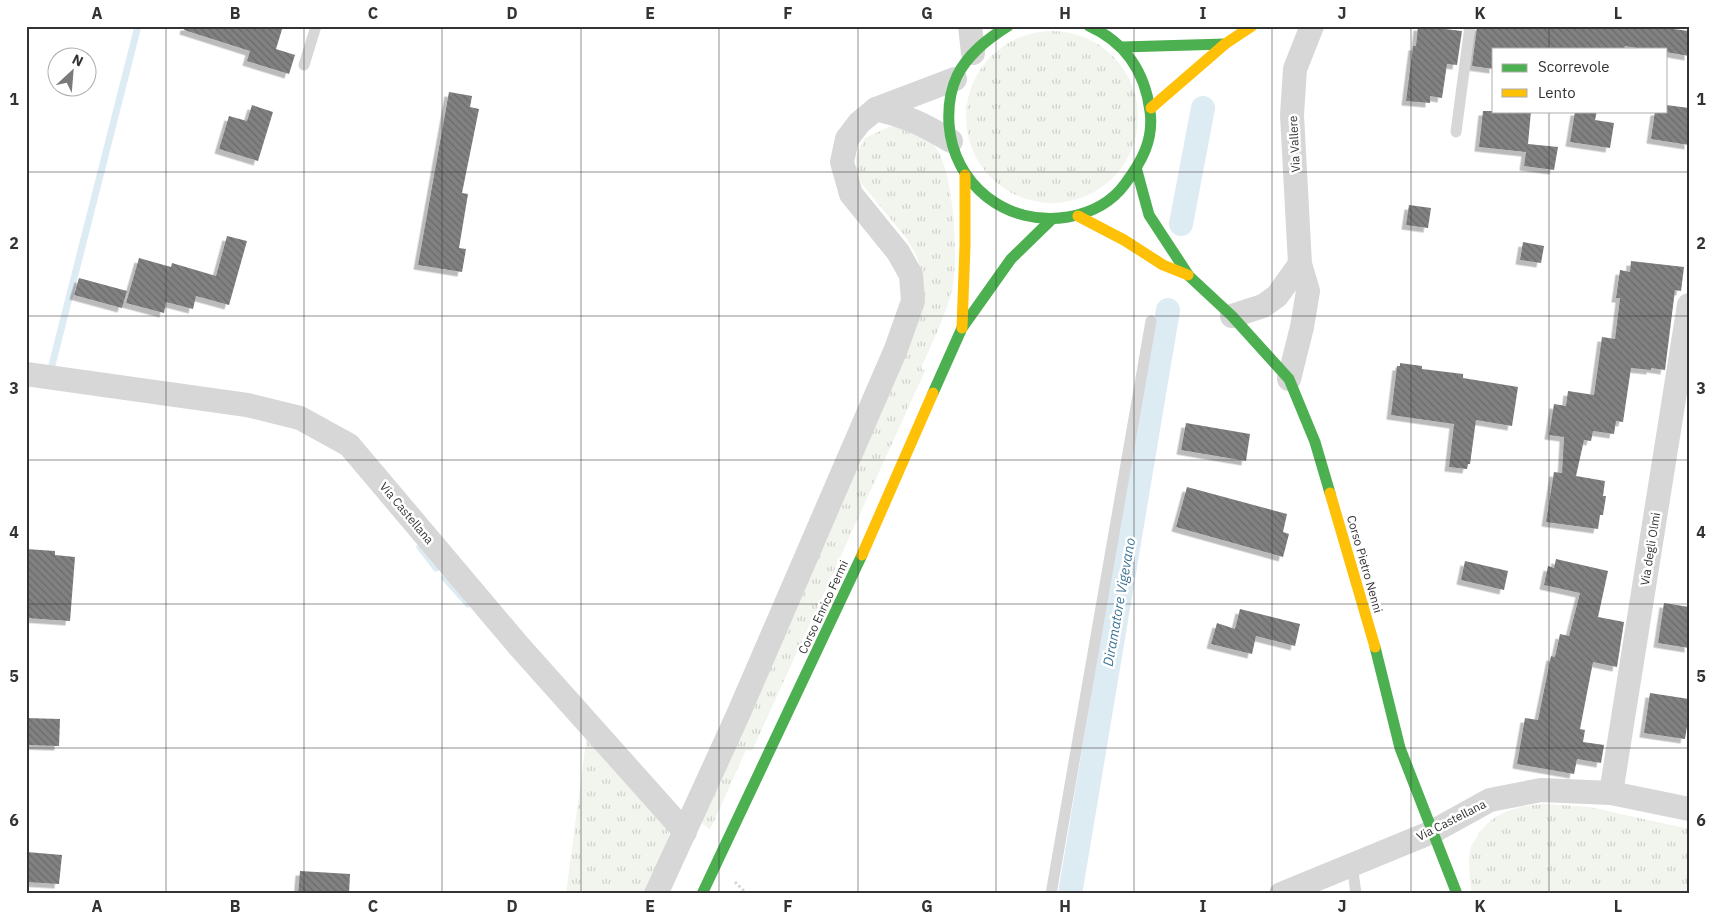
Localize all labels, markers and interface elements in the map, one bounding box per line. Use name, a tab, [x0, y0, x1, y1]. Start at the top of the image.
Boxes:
text: A	[92, 3, 103, 23]
text: B	[230, 3, 241, 23]
text: C	[368, 3, 378, 23]
text: D	[506, 3, 518, 23]
text: E	[645, 3, 655, 23]
text: F	[783, 3, 793, 23]
text: G	[921, 3, 933, 23]
text: H	[1059, 3, 1071, 23]
text: I	[1200, 3, 1207, 23]
text: J	[1338, 3, 1346, 23]
text: K	[1474, 3, 1486, 23]
text: L	[1614, 3, 1622, 23]
north arrow	[48, 48, 98, 98]
legend	[1492, 48, 1668, 112]
text: N	[69, 50, 86, 71]
text: Scorrevole	[1538, 57, 1610, 76]
text: Lento	[1538, 83, 1576, 102]
text: 1	[9, 89, 19, 109]
text: 1	[1696, 89, 1706, 109]
street label: Via Vallere	[1285, 115, 1303, 173]
text: 2	[9, 233, 19, 253]
text: 2	[1696, 233, 1706, 253]
text: 3	[9, 378, 19, 398]
text: 3	[1696, 378, 1706, 398]
street label: Via Castellana	[377, 479, 438, 547]
street label: Via degli Olmi	[1637, 511, 1663, 587]
street label: Corso Pietro Nenni	[1344, 514, 1386, 614]
text: 4	[9, 522, 19, 542]
text: 4	[1696, 522, 1706, 542]
water label: Diramatore Vigevano	[1099, 536, 1139, 668]
street label: Corso Enrico Fermi	[795, 558, 851, 656]
text: 5	[9, 666, 19, 686]
text: 5	[1696, 666, 1706, 686]
street label: Via Castellana	[1414, 796, 1489, 844]
text: 6	[9, 810, 19, 830]
text: 6	[1696, 810, 1706, 830]
text: A	[92, 896, 103, 916]
text: B	[230, 896, 241, 916]
text: C	[368, 896, 378, 916]
text: D	[506, 896, 518, 916]
text: E	[645, 896, 655, 916]
text: F	[783, 896, 793, 916]
text: G	[921, 896, 933, 916]
text: H	[1059, 896, 1071, 916]
text: I	[1200, 896, 1207, 916]
text: J	[1338, 896, 1346, 916]
text: K	[1474, 896, 1486, 916]
text: L	[1614, 896, 1622, 916]

